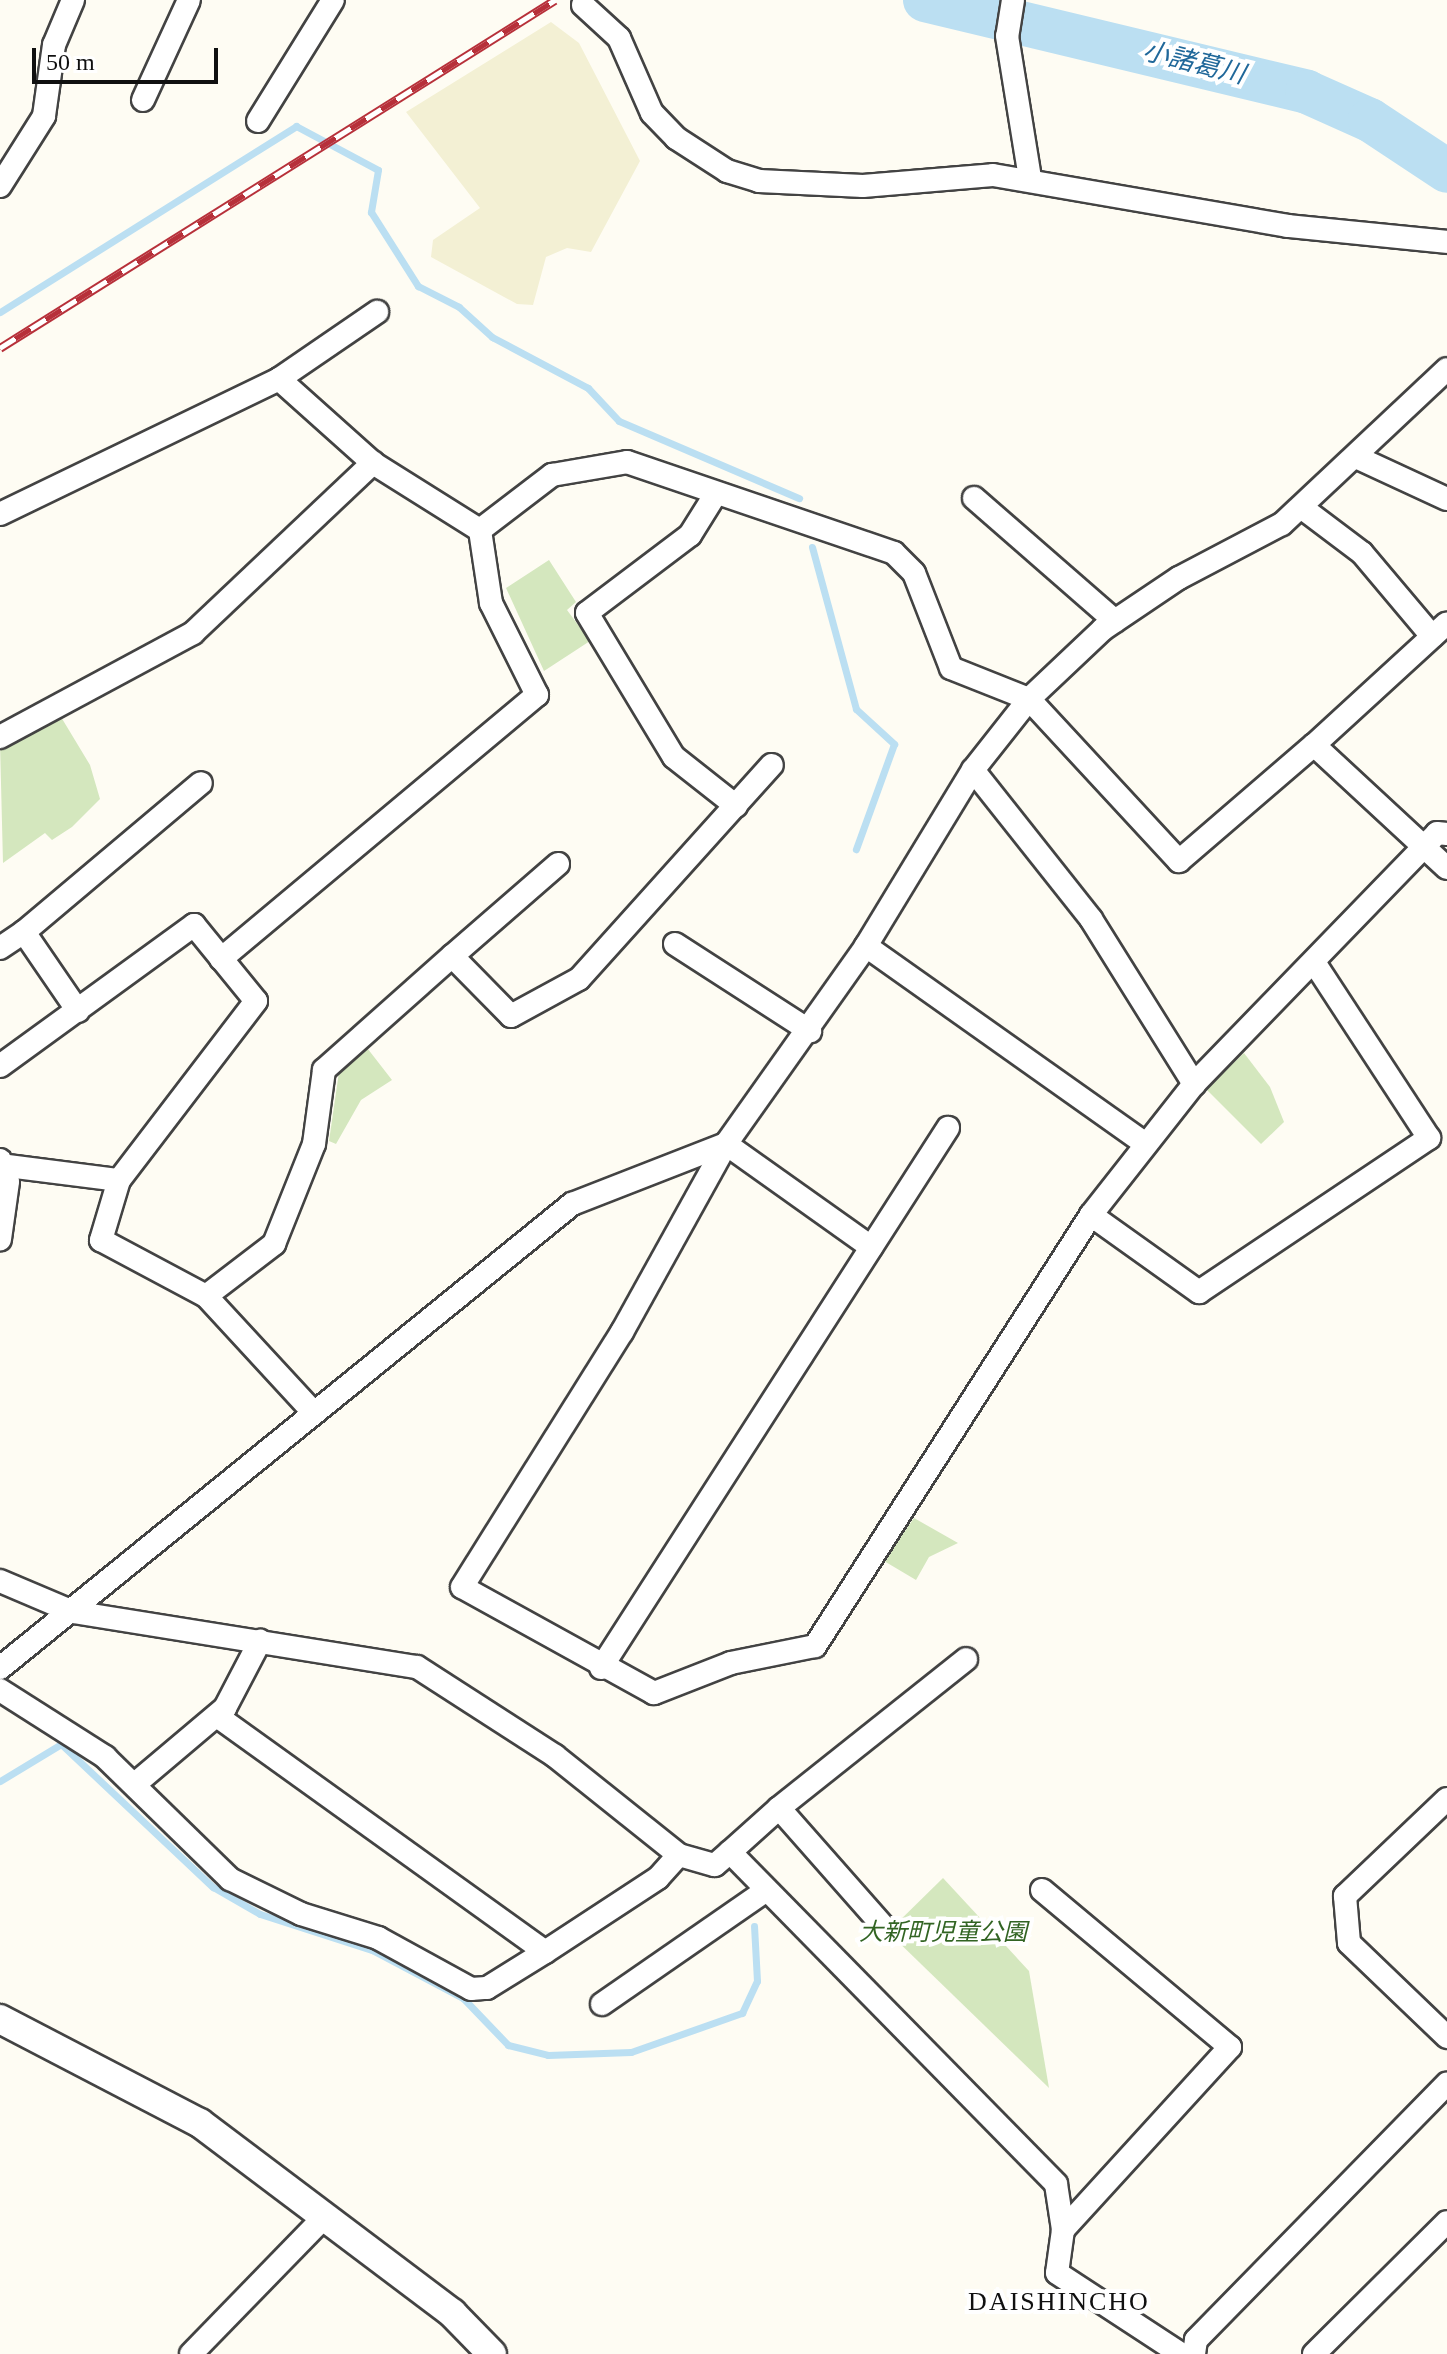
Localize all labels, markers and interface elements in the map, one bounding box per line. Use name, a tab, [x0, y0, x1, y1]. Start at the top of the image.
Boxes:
scale bar	[36, 32, 222, 82]
water label: 小諸葛川	[1140, 35, 1248, 91]
text: 50 m	[46, 49, 95, 75]
park label: 大新町児童公園	[859, 1919, 1027, 1947]
district label: DAISHINCHO	[968, 2286, 1150, 2318]

